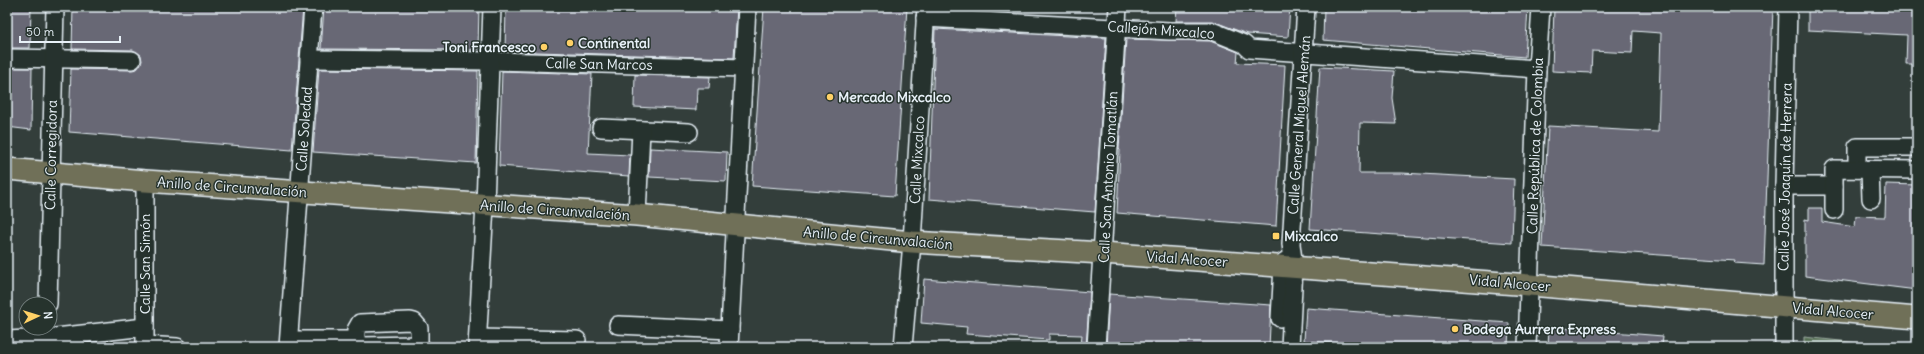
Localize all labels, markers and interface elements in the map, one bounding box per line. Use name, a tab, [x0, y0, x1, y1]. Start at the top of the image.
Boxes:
street label: Callejón Mixcalco	[1107, 17, 1215, 43]
scale bar	[20, 18, 120, 44]
text: 50 m	[26, 24, 55, 39]
place label: Continental	[578, 34, 650, 52]
street label: Calle General Miguel Alemán	[1284, 35, 1314, 215]
place label: Toni Francesco	[442, 38, 536, 56]
marker: Continental	[565, 38, 575, 48]
marker: Toni Francesco	[539, 42, 549, 52]
street label: Calle San Marcos	[545, 54, 653, 74]
street label: Calle República de Colombia	[1523, 57, 1547, 235]
street label: Calle José Joaquín de Herrera	[1774, 83, 1796, 271]
street label: Calle Soledad	[292, 86, 316, 172]
place label: Mercado Mixcalco	[838, 88, 951, 106]
street label: Calle San Antonio Tomatlán	[1095, 91, 1121, 263]
marker: Mercado Mixcalco	[825, 92, 835, 102]
street label: Calle Corregidora	[41, 100, 61, 210]
street label: Calle Mixcalco	[906, 115, 928, 205]
street label: Anillo de Circunvalación	[157, 173, 307, 201]
street label: Anillo de Circunvalación	[480, 196, 630, 224]
street label: Calle San Simón	[136, 214, 154, 314]
street label: Anillo de Circunvalación	[803, 222, 953, 254]
place label: Mixcalco	[1284, 227, 1338, 245]
marker: Mixcalco	[1271, 231, 1281, 241]
street label: Vidal Alcocer	[1146, 247, 1229, 271]
street label: Vidal Alcocer	[1469, 270, 1552, 296]
north arrow	[18, 296, 58, 336]
street label: Vidal Alcocer	[1792, 298, 1875, 324]
text: N	[41, 311, 55, 320]
place label: Bodega Aurrera Express	[1463, 320, 1617, 338]
marker: Bodega Aurrera Express	[1450, 324, 1460, 334]

